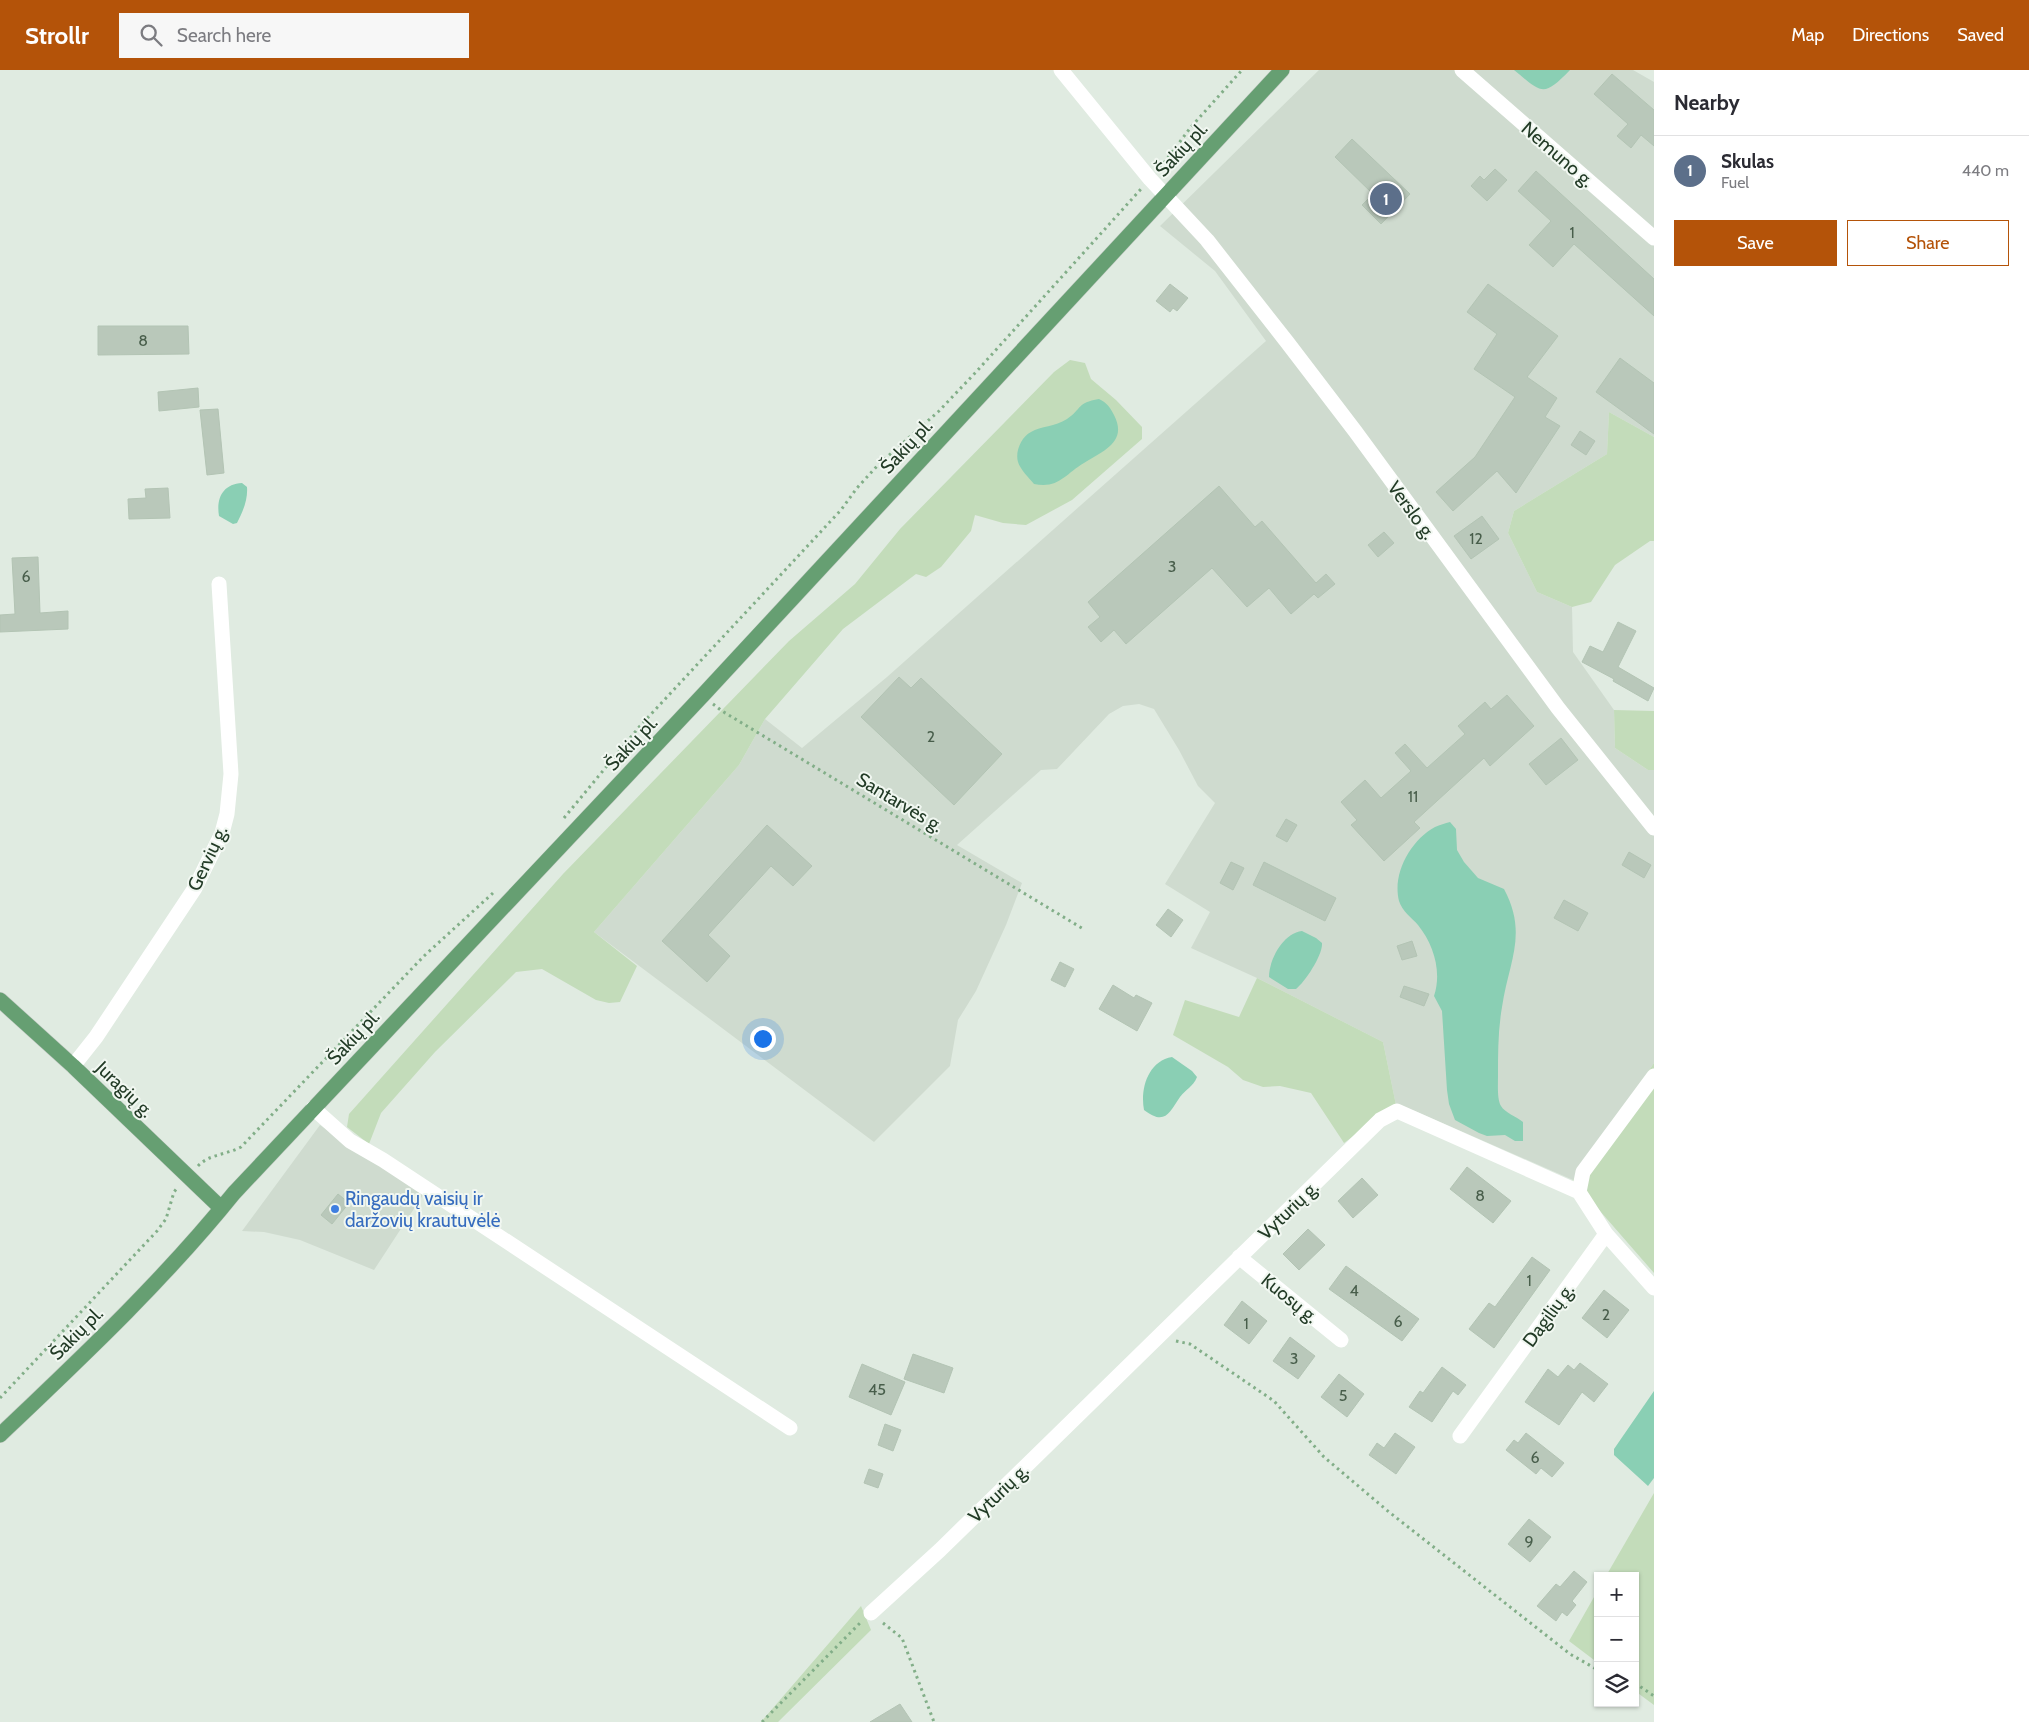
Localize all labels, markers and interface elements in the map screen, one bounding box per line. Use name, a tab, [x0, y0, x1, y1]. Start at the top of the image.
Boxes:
search box	[119, 13, 469, 58]
text: Strollr	[25, 21, 89, 50]
icon: search	[137, 21, 165, 49]
text: Search here	[177, 24, 271, 47]
text: Map	[1791, 24, 1824, 46]
text: Directions	[1852, 24, 1929, 46]
text: Saved	[1957, 24, 2004, 46]
text: Nearby	[1674, 90, 1740, 115]
street label: Šakių pl.	[1150, 117, 1212, 181]
street label: Nemuno g.	[1517, 117, 1599, 192]
text: Skulas	[1721, 150, 1774, 173]
text: 1	[1687, 161, 1693, 180]
text: 440 m	[1962, 161, 2009, 180]
text: Fuel	[1721, 173, 1749, 192]
pin: 1	[1370, 180, 1402, 218]
button: Save	[1674, 220, 1837, 266]
button: Share	[1847, 220, 2009, 266]
house number: 1	[1569, 223, 1575, 242]
house number: 8	[138, 331, 148, 350]
street label: Šakių pl.	[875, 414, 937, 478]
street label: Verslo g.	[1383, 477, 1440, 544]
house number: 12	[1469, 529, 1483, 548]
house number: 3	[1168, 557, 1176, 576]
house number: 6	[21, 567, 31, 586]
street label: Šakių pl.	[600, 711, 662, 775]
house number: 2	[927, 727, 935, 746]
street label: Santarvės g.	[852, 768, 947, 837]
house number: 11	[1408, 787, 1418, 806]
street label: Gervių g.	[182, 822, 233, 895]
street label: Šakių pl.	[322, 1005, 384, 1069]
your location	[750, 1026, 776, 1052]
street label: Juragių g.	[90, 1056, 158, 1122]
street label: Vyturių g.	[1253, 1176, 1323, 1245]
house number: 8	[1475, 1186, 1485, 1205]
place label: Ringaudų vaisių ir daržovių krautuvėlė	[345, 1187, 501, 1232]
marker: Ringaudų vaisių ir daržovių krautuvėlė	[329, 1203, 341, 1215]
street label: Kuosų g.	[1257, 1269, 1323, 1328]
house number: 1	[1526, 1271, 1532, 1290]
street label: Dagilių g.	[1518, 1279, 1579, 1352]
house number: 4	[1349, 1281, 1359, 1300]
street label: Šakių pl.	[44, 1301, 108, 1365]
house number: 2	[1602, 1305, 1610, 1324]
house number: 6	[1393, 1312, 1403, 1331]
house number: 1	[1243, 1314, 1249, 1333]
house number: 3	[1290, 1349, 1298, 1368]
house number: 45	[868, 1380, 886, 1399]
house number: 5	[1339, 1386, 1347, 1405]
house number: 6	[1530, 1448, 1540, 1467]
street label: Vyturių g.	[963, 1459, 1033, 1528]
house number: 9	[1524, 1532, 1534, 1551]
map controls	[1594, 1572, 1639, 1707]
button: +	[1594, 1572, 1639, 1617]
button: −	[1594, 1617, 1639, 1662]
button: layers	[1594, 1662, 1639, 1707]

